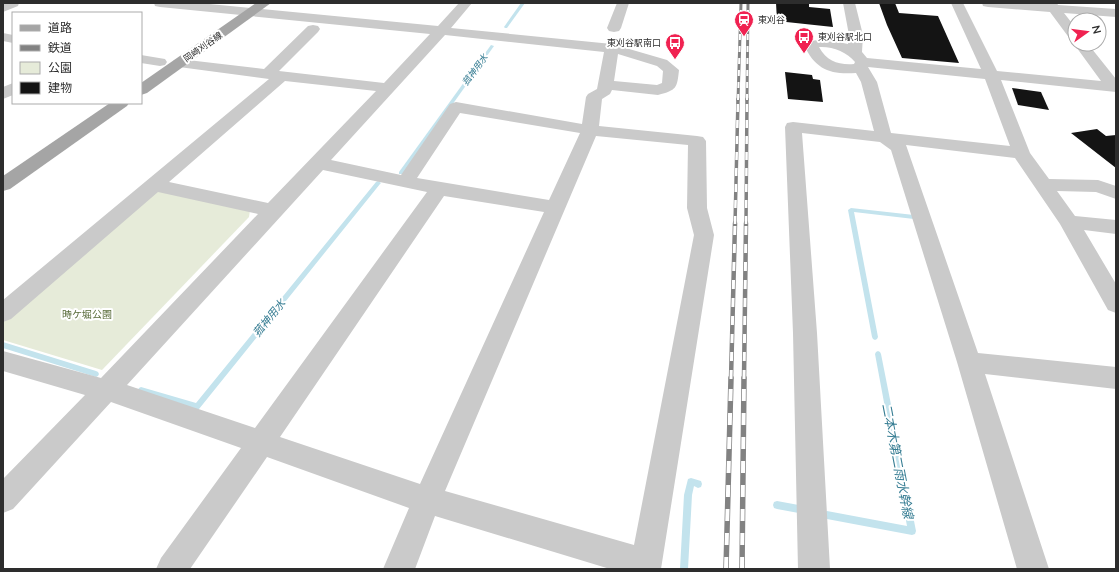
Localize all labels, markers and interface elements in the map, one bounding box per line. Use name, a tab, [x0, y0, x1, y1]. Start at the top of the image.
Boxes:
station icon: 東刈谷	[733, 9, 755, 37]
legend	[12, 12, 142, 104]
north arrow	[1067, 12, 1107, 52]
place label: 東刈谷	[758, 14, 785, 26]
text: 道路	[48, 20, 72, 36]
text: N	[1088, 24, 1104, 36]
bus stop icon: 東刈谷駅北口	[793, 26, 815, 54]
street label: 岡崎刈谷線	[181, 29, 226, 65]
place label: 東刈谷駅北口	[818, 31, 872, 43]
bus stop icon: 東刈谷駅南口	[664, 32, 686, 60]
place label: 東刈谷駅南口	[607, 37, 661, 49]
text: 鉄道	[48, 40, 72, 56]
water label: 菰神用水	[460, 51, 491, 88]
text: 公園	[48, 60, 72, 76]
text: 建物	[48, 80, 72, 96]
water label: 菰神用水	[250, 296, 290, 340]
park label: 時ケ堀公園	[62, 308, 112, 322]
water label: 二本木第二雨水幹線	[877, 402, 917, 522]

